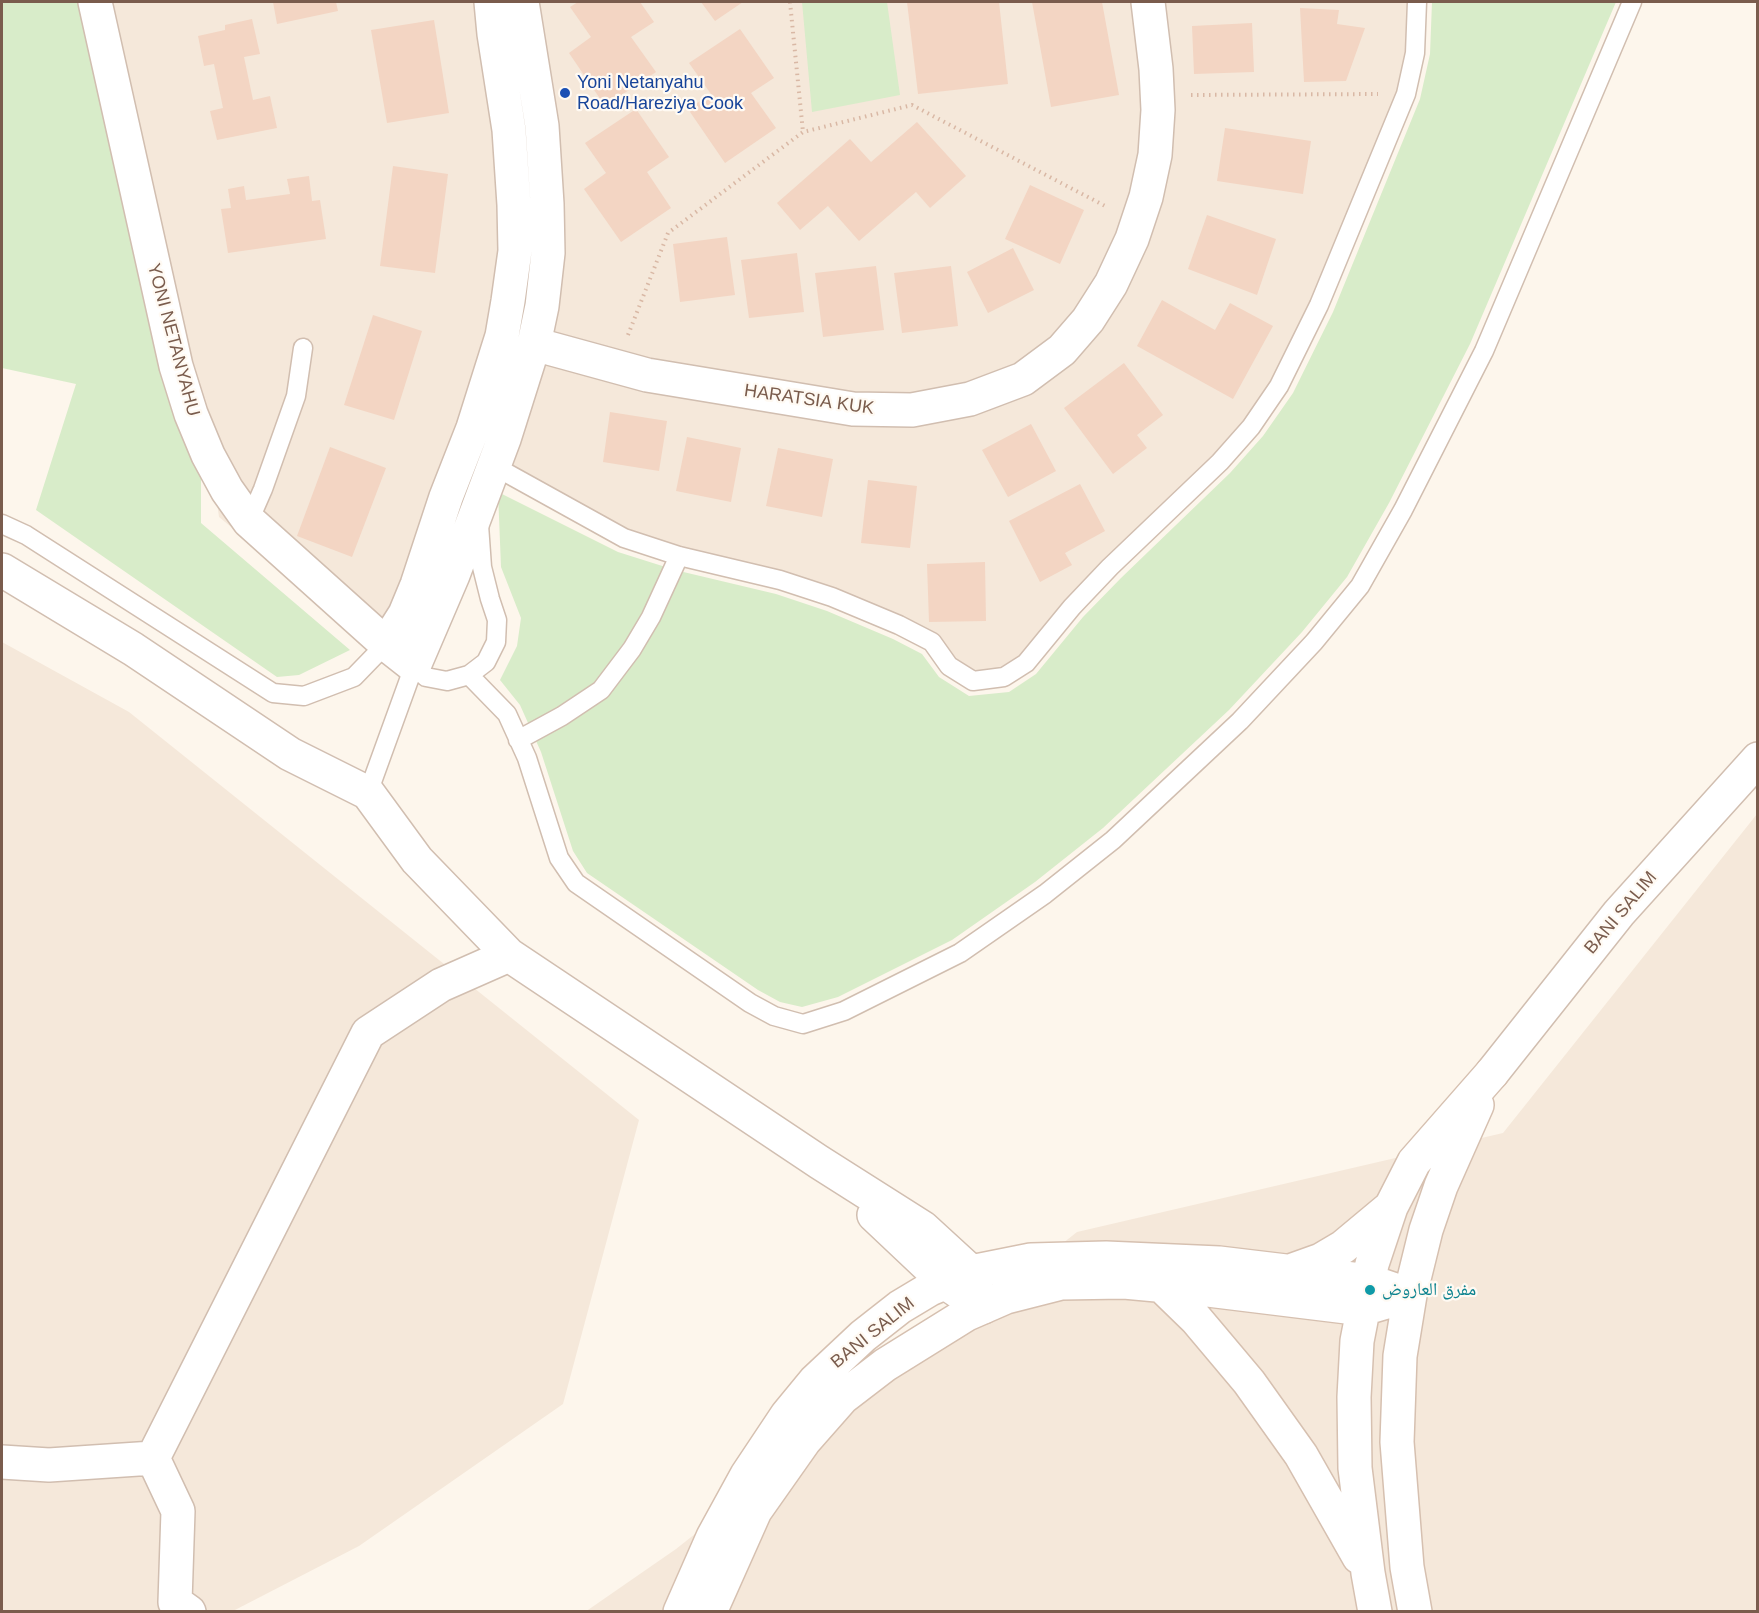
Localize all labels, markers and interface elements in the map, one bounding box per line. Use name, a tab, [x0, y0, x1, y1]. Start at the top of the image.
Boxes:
place label: Yoni Netanyahu Road/Hareziya Cook	[577, 72, 743, 115]
marker: Yoni Netanyahu Road/Hareziya Cook	[558, 86, 572, 100]
street label: YONI NETANYAHU	[142, 261, 204, 419]
street label: HARATSIA KUK	[743, 380, 875, 420]
street label: BANI SALIM	[1580, 867, 1662, 959]
place label: مفرق العاروض	[1382, 1279, 1476, 1301]
marker: مفرق العاروض	[1363, 1283, 1377, 1297]
street label: BANI SALIM	[827, 1293, 919, 1373]

